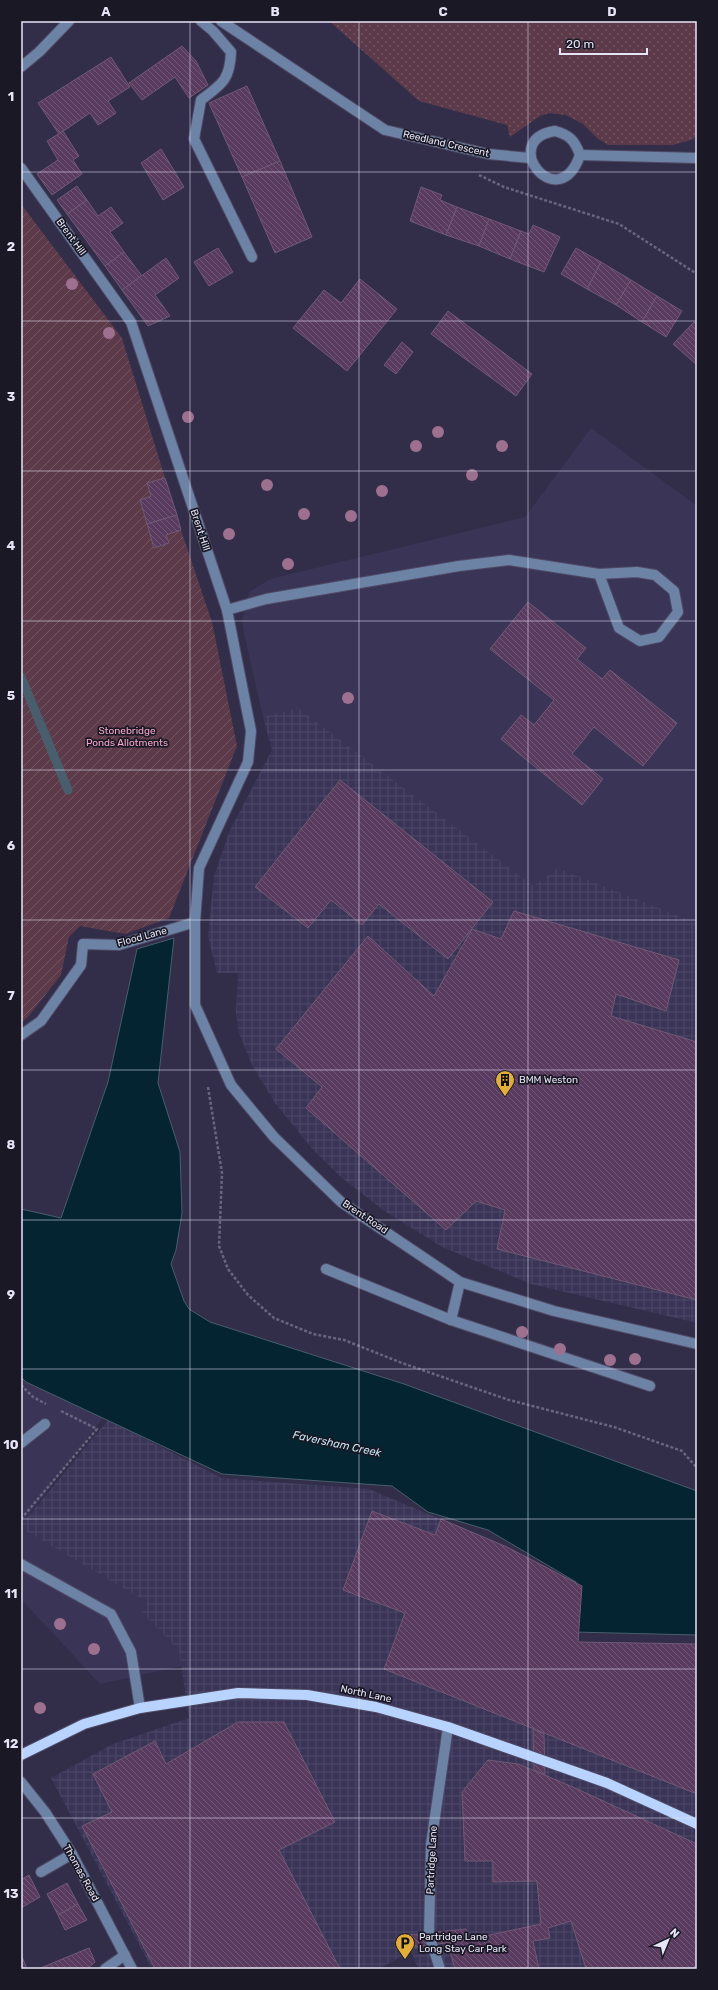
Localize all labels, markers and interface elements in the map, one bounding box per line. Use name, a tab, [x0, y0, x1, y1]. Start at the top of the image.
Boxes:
text: A	[101, 4, 111, 19]
text: B	[270, 4, 280, 19]
text: C	[438, 4, 448, 19]
text: D	[607, 4, 617, 19]
scale bar	[560, 30, 647, 56]
text: 20 m	[566, 37, 594, 51]
text: 1	[8, 89, 14, 104]
street label: Reedland Crescent	[402, 128, 490, 160]
street label: Brent Hill	[54, 216, 88, 258]
text: 2	[7, 239, 15, 254]
text: 3	[7, 389, 16, 404]
street label: Brent Hill	[188, 508, 212, 552]
text: 4	[7, 538, 16, 553]
text: 5	[7, 688, 15, 703]
park label: Stonebridge Ponds Allotments	[86, 725, 168, 749]
text: 6	[7, 838, 16, 853]
street label: Flood Lane	[116, 925, 169, 949]
text: 7	[7, 988, 15, 1003]
building icon: BMM Weston	[494, 1069, 516, 1097]
place label: BMM Weston	[519, 1074, 578, 1086]
text: 8	[7, 1137, 16, 1152]
street label: Brent Road	[340, 1197, 390, 1237]
text: 9	[7, 1287, 15, 1302]
water label: Faversham Creek	[292, 1428, 383, 1460]
text: 10	[3, 1437, 19, 1452]
text: 11	[5, 1586, 17, 1601]
street label: North Lane	[339, 1683, 393, 1705]
text: 12	[4, 1736, 18, 1751]
street label: Partridge Lane	[424, 1825, 440, 1895]
street label: Thomas Road	[60, 1843, 102, 1904]
text: 13	[3, 1886, 19, 1901]
north arrow	[648, 1920, 688, 1960]
text: N	[667, 1926, 682, 1941]
place label: Partridge Lane Long Stay Car Park	[419, 1931, 508, 1955]
parking icon: Partridge Lane Long Stay Car Park	[394, 1932, 416, 1960]

